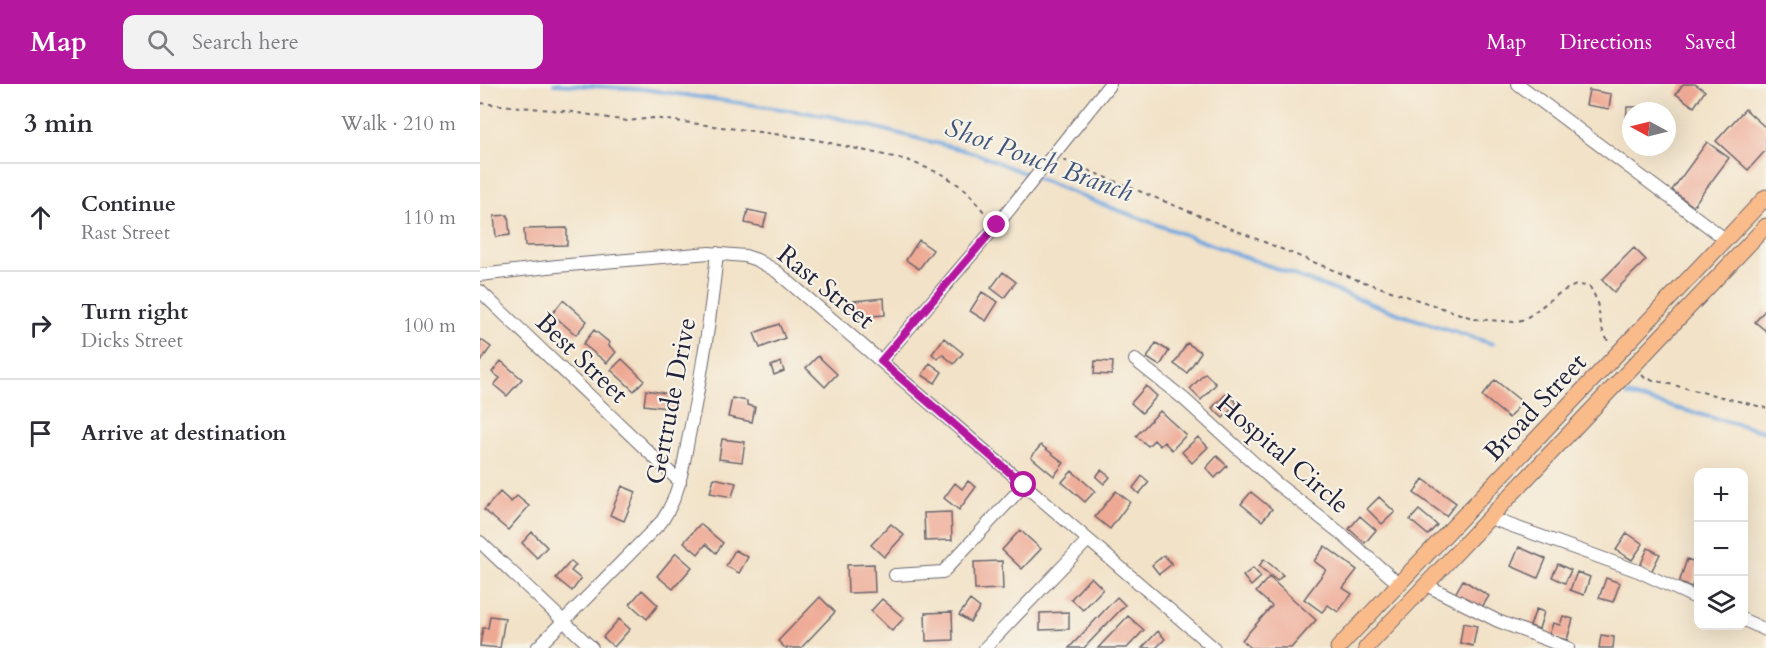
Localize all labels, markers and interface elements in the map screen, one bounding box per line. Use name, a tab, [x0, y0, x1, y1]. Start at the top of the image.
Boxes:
search box	[123, 15, 543, 69]
text: Map	[30, 23, 87, 61]
icon: search	[144, 26, 177, 59]
text: Search here	[192, 27, 299, 57]
text: Map	[1486, 28, 1526, 57]
text: Directions	[1559, 28, 1652, 57]
text: Saved	[1685, 28, 1736, 57]
north arrow	[1622, 102, 1676, 156]
text: 3 min	[24, 106, 93, 141]
water label: Shot Pouch Branch	[940, 109, 1138, 211]
text: Walk · 210 m	[341, 110, 456, 137]
text: Continue	[81, 189, 176, 219]
icon: ahead	[24, 201, 57, 234]
text: 110 m	[403, 204, 456, 231]
route end	[983, 211, 1009, 237]
text: Rast Street	[81, 219, 170, 246]
street label: Rast Street	[770, 237, 882, 337]
text: Turn right	[81, 297, 188, 327]
street label: Best Street	[528, 305, 636, 411]
icon: right	[24, 309, 57, 342]
text: 100 m	[403, 312, 456, 339]
street label: Gertrude Drive	[638, 315, 704, 487]
text: Dicks Street	[81, 327, 183, 354]
street label: Broad Street	[1476, 345, 1594, 469]
street label: Hospital Circle	[1209, 386, 1357, 522]
icon: arrive	[24, 417, 57, 450]
text: Arrive at destination	[81, 418, 286, 448]
map controls	[1694, 468, 1748, 630]
button: +	[1694, 468, 1748, 522]
route start	[1010, 471, 1036, 497]
button: −	[1694, 522, 1748, 576]
button: layers	[1694, 576, 1748, 630]

